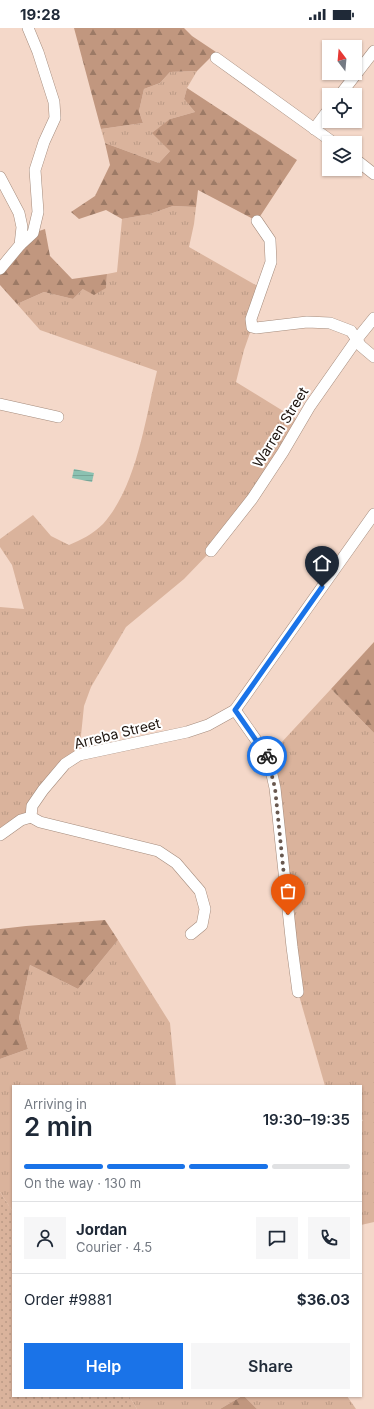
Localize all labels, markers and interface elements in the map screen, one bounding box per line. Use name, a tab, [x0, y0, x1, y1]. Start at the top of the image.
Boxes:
text: 19:28	[20, 5, 60, 24]
north arrow	[322, 40, 362, 80]
map controls	[322, 40, 362, 176]
button: locate	[322, 88, 362, 128]
button: layers	[322, 136, 362, 176]
street label: Warren Street	[249, 383, 312, 470]
pin	[305, 546, 339, 587]
icon: home	[311, 552, 333, 574]
street label: Arreba Street	[72, 714, 162, 752]
courier	[247, 736, 287, 776]
icon: bike	[256, 745, 278, 767]
pin	[271, 874, 305, 915]
icon: bag	[277, 880, 299, 902]
text: Arriving in	[24, 1096, 87, 1112]
text: 19:30–19:35	[263, 1110, 350, 1129]
text: 2 min	[24, 1111, 93, 1142]
text: On the way · 130 m	[24, 1175, 141, 1191]
button: person	[24, 1217, 66, 1259]
button: chat	[256, 1217, 298, 1259]
button: phone	[308, 1217, 350, 1259]
text: Jordan	[76, 1220, 127, 1239]
text: Courier · 4.5	[76, 1239, 152, 1255]
text: Order #9881	[24, 1290, 112, 1309]
text: $36.03	[297, 1290, 350, 1309]
button: Help	[24, 1343, 183, 1389]
button: Share	[191, 1343, 350, 1389]

